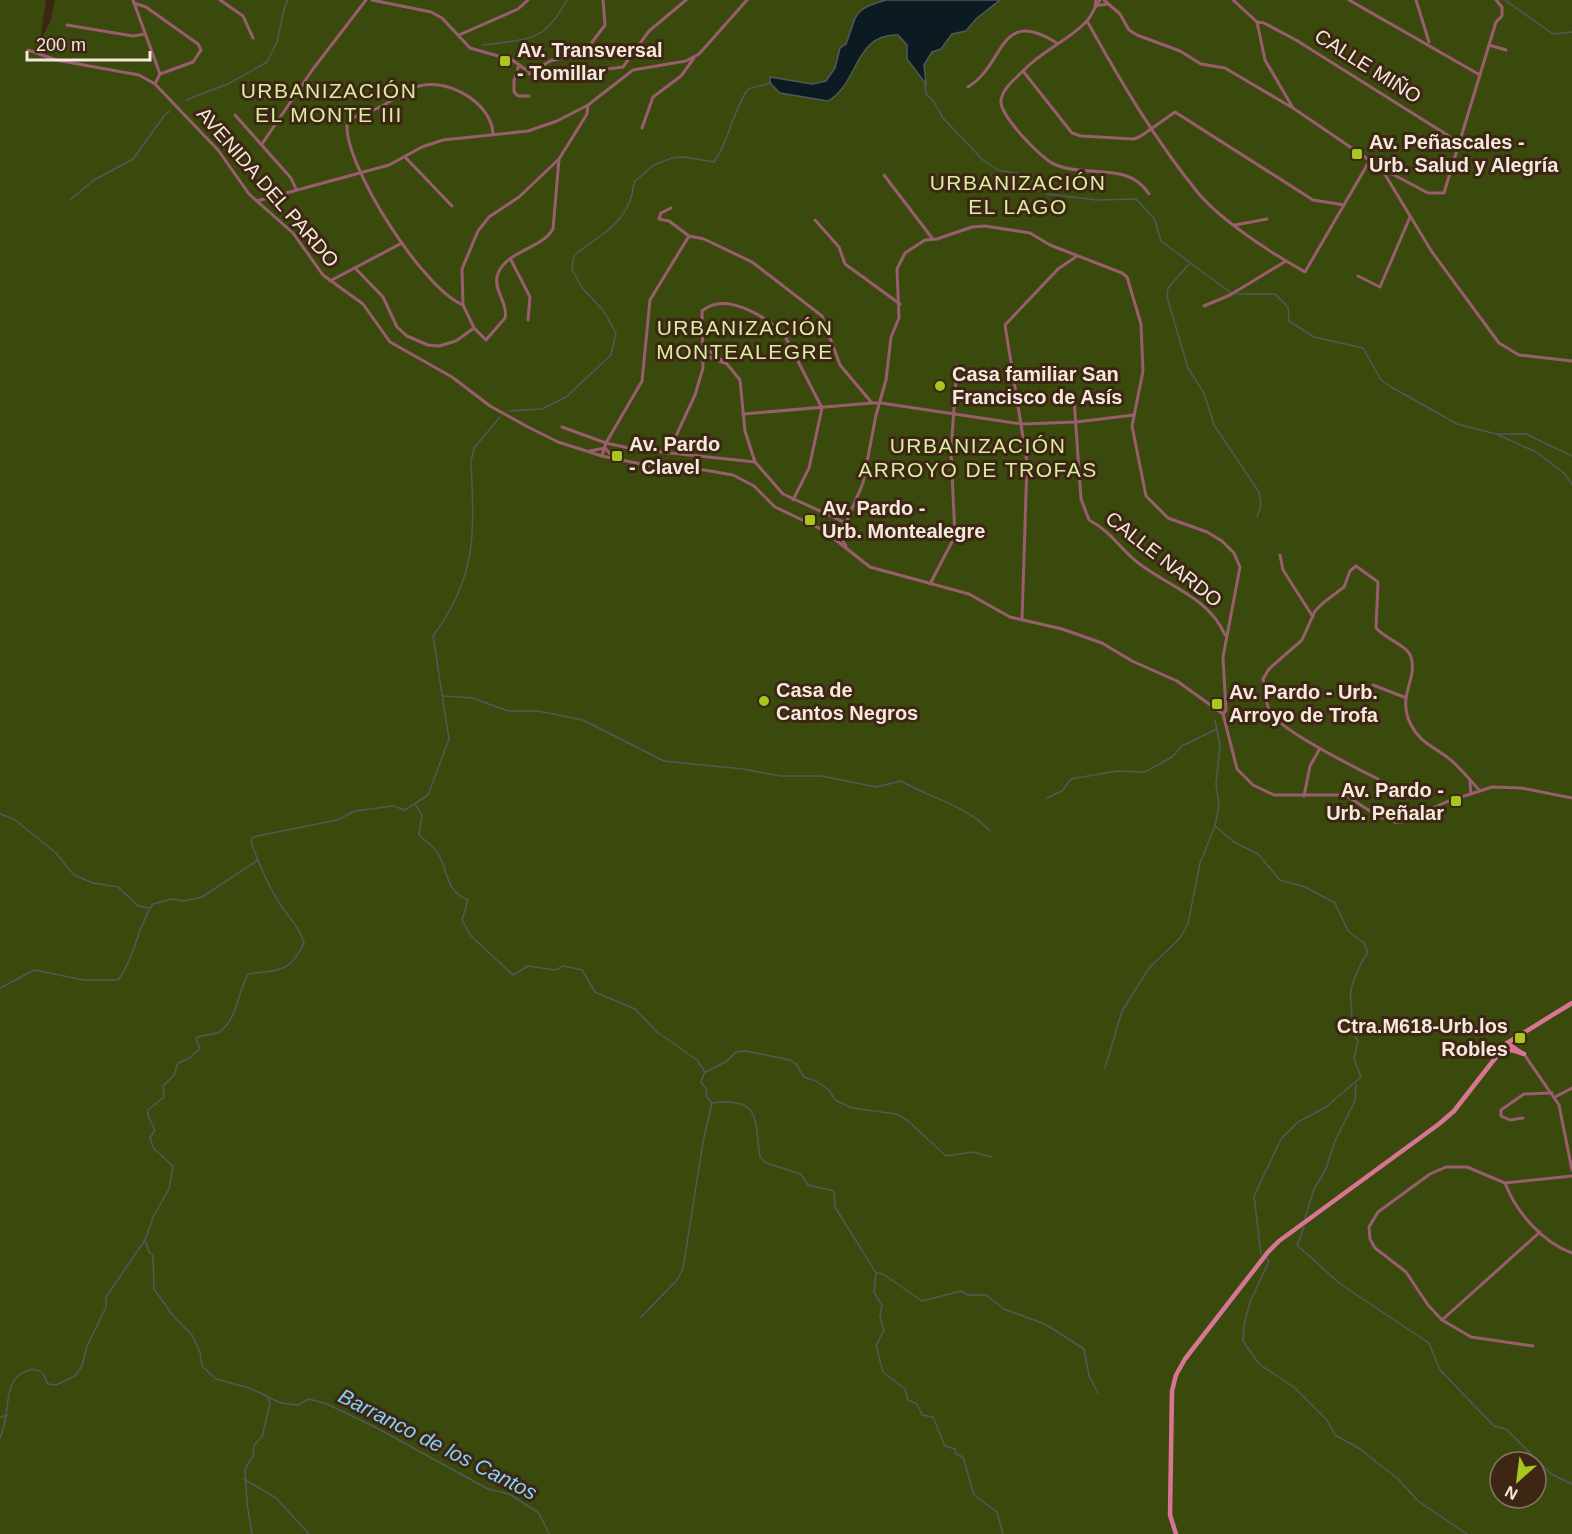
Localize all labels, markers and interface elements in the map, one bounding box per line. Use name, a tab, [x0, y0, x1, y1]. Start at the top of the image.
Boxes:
scale bar	[27, 24, 150, 62]
street label: CALLE MIÑO	[1311, 24, 1426, 107]
text: 200 m	[36, 35, 86, 55]
place label: Av. Transversal - Tomillar	[517, 39, 663, 84]
marker: Av. Transversal - Tomillar	[498, 54, 512, 68]
district label: URBANIZACIÓN EL MONTE III	[241, 79, 417, 126]
street label: AVENIDA DEL PARDO	[193, 103, 343, 271]
place label: Av. Peñascales - Urb. Salud y Alegría	[1369, 131, 1559, 176]
marker: Av. Peñascales - Urb. Salud y Alegría	[1350, 147, 1364, 161]
district label: URBANIZACIÓN EL LAGO	[930, 171, 1106, 218]
district label: URBANIZACIÓN MONTEALEGRE	[656, 316, 834, 363]
place label: Casa familiar San Francisco de Asís	[952, 363, 1122, 408]
marker: Casa familiar San Francisco de Asís	[933, 379, 947, 393]
place label: Av. Pardo - Clavel	[629, 433, 720, 478]
district label: URBANIZACIÓN ARROYO DE TROFAS	[858, 434, 1098, 481]
marker: Av. Pardo - Clavel	[610, 449, 624, 463]
place label: Av. Pardo - Urb. Montealegre	[822, 497, 985, 542]
street label: CALLE NARDO	[1102, 507, 1226, 611]
marker: Av. Pardo - Urb. Montealegre	[803, 513, 817, 527]
place label: Casa de Cantos Negros	[776, 679, 918, 724]
place label: Av. Pardo - Urb. Arroyo de Trofa	[1229, 681, 1379, 726]
marker: Casa de Cantos Negros	[757, 694, 771, 708]
marker: Av. Pardo - Urb. Arroyo de Trofa	[1210, 697, 1224, 711]
place label: Av. Pardo - Urb. Peñalar	[1326, 779, 1444, 824]
marker: Av. Pardo - Urb. Peñalar	[1449, 794, 1463, 808]
place label: Ctra.M618-Urb.los Robles	[1337, 1015, 1508, 1060]
marker: Ctra.M618-Urb.los Robles	[1513, 1031, 1527, 1045]
water label: Barranco de los Cantos	[335, 1384, 541, 1504]
north arrow	[1488, 1450, 1548, 1510]
text: N	[1502, 1483, 1520, 1503]

